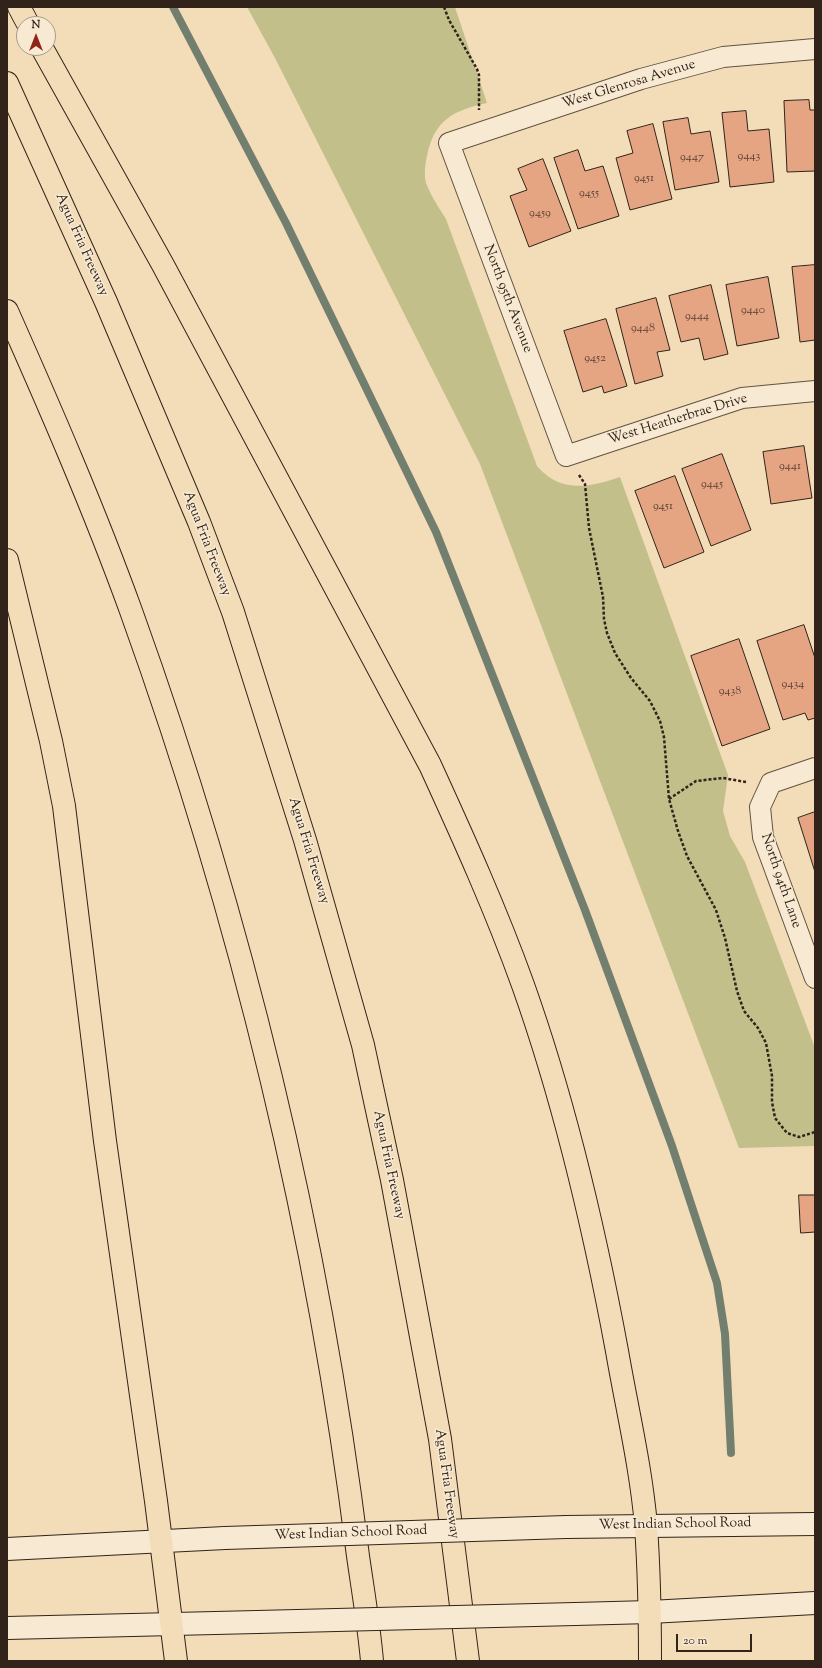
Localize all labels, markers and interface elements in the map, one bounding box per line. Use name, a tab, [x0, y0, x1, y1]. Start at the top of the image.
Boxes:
north arrow	[16, 16, 56, 56]
text: N	[32, 17, 40, 33]
street label: West Glenrosa Avenue	[560, 57, 698, 113]
house number: 9443	[738, 150, 760, 164]
house number: 9447	[680, 151, 704, 165]
house number: 9451	[634, 172, 654, 186]
house number: 9455	[579, 187, 599, 201]
street label: Agua Fria Freeway	[51, 191, 111, 299]
house number: 9459	[529, 207, 551, 221]
street label: North 95th Avenue	[479, 243, 535, 355]
house number: 9440	[741, 304, 765, 318]
house number: 9444	[685, 310, 709, 324]
house number: 9448	[631, 322, 655, 336]
house number: 9452	[584, 352, 606, 366]
street label: West Heatherbrae Drive	[606, 391, 750, 449]
house number: 9441	[779, 460, 801, 474]
house number: 9445	[701, 478, 723, 492]
street label: Agua Fria Freeway	[178, 489, 234, 599]
house number: 9451	[653, 500, 673, 514]
house number: 9434	[782, 678, 804, 692]
house number: 9438	[719, 685, 741, 699]
street label: Agua Fria Freeway	[284, 795, 332, 907]
street label: North 94th Lane	[756, 831, 804, 931]
street label: Agua Fria Freeway	[368, 1109, 408, 1221]
street label: Agua Fria Freeway	[430, 1428, 462, 1540]
street label: West Indian School Road	[599, 1515, 751, 1535]
street label: West Indian School Road	[274, 1523, 428, 1545]
scale bar	[678, 1626, 754, 1652]
text: 20 m	[683, 1632, 707, 1650]

